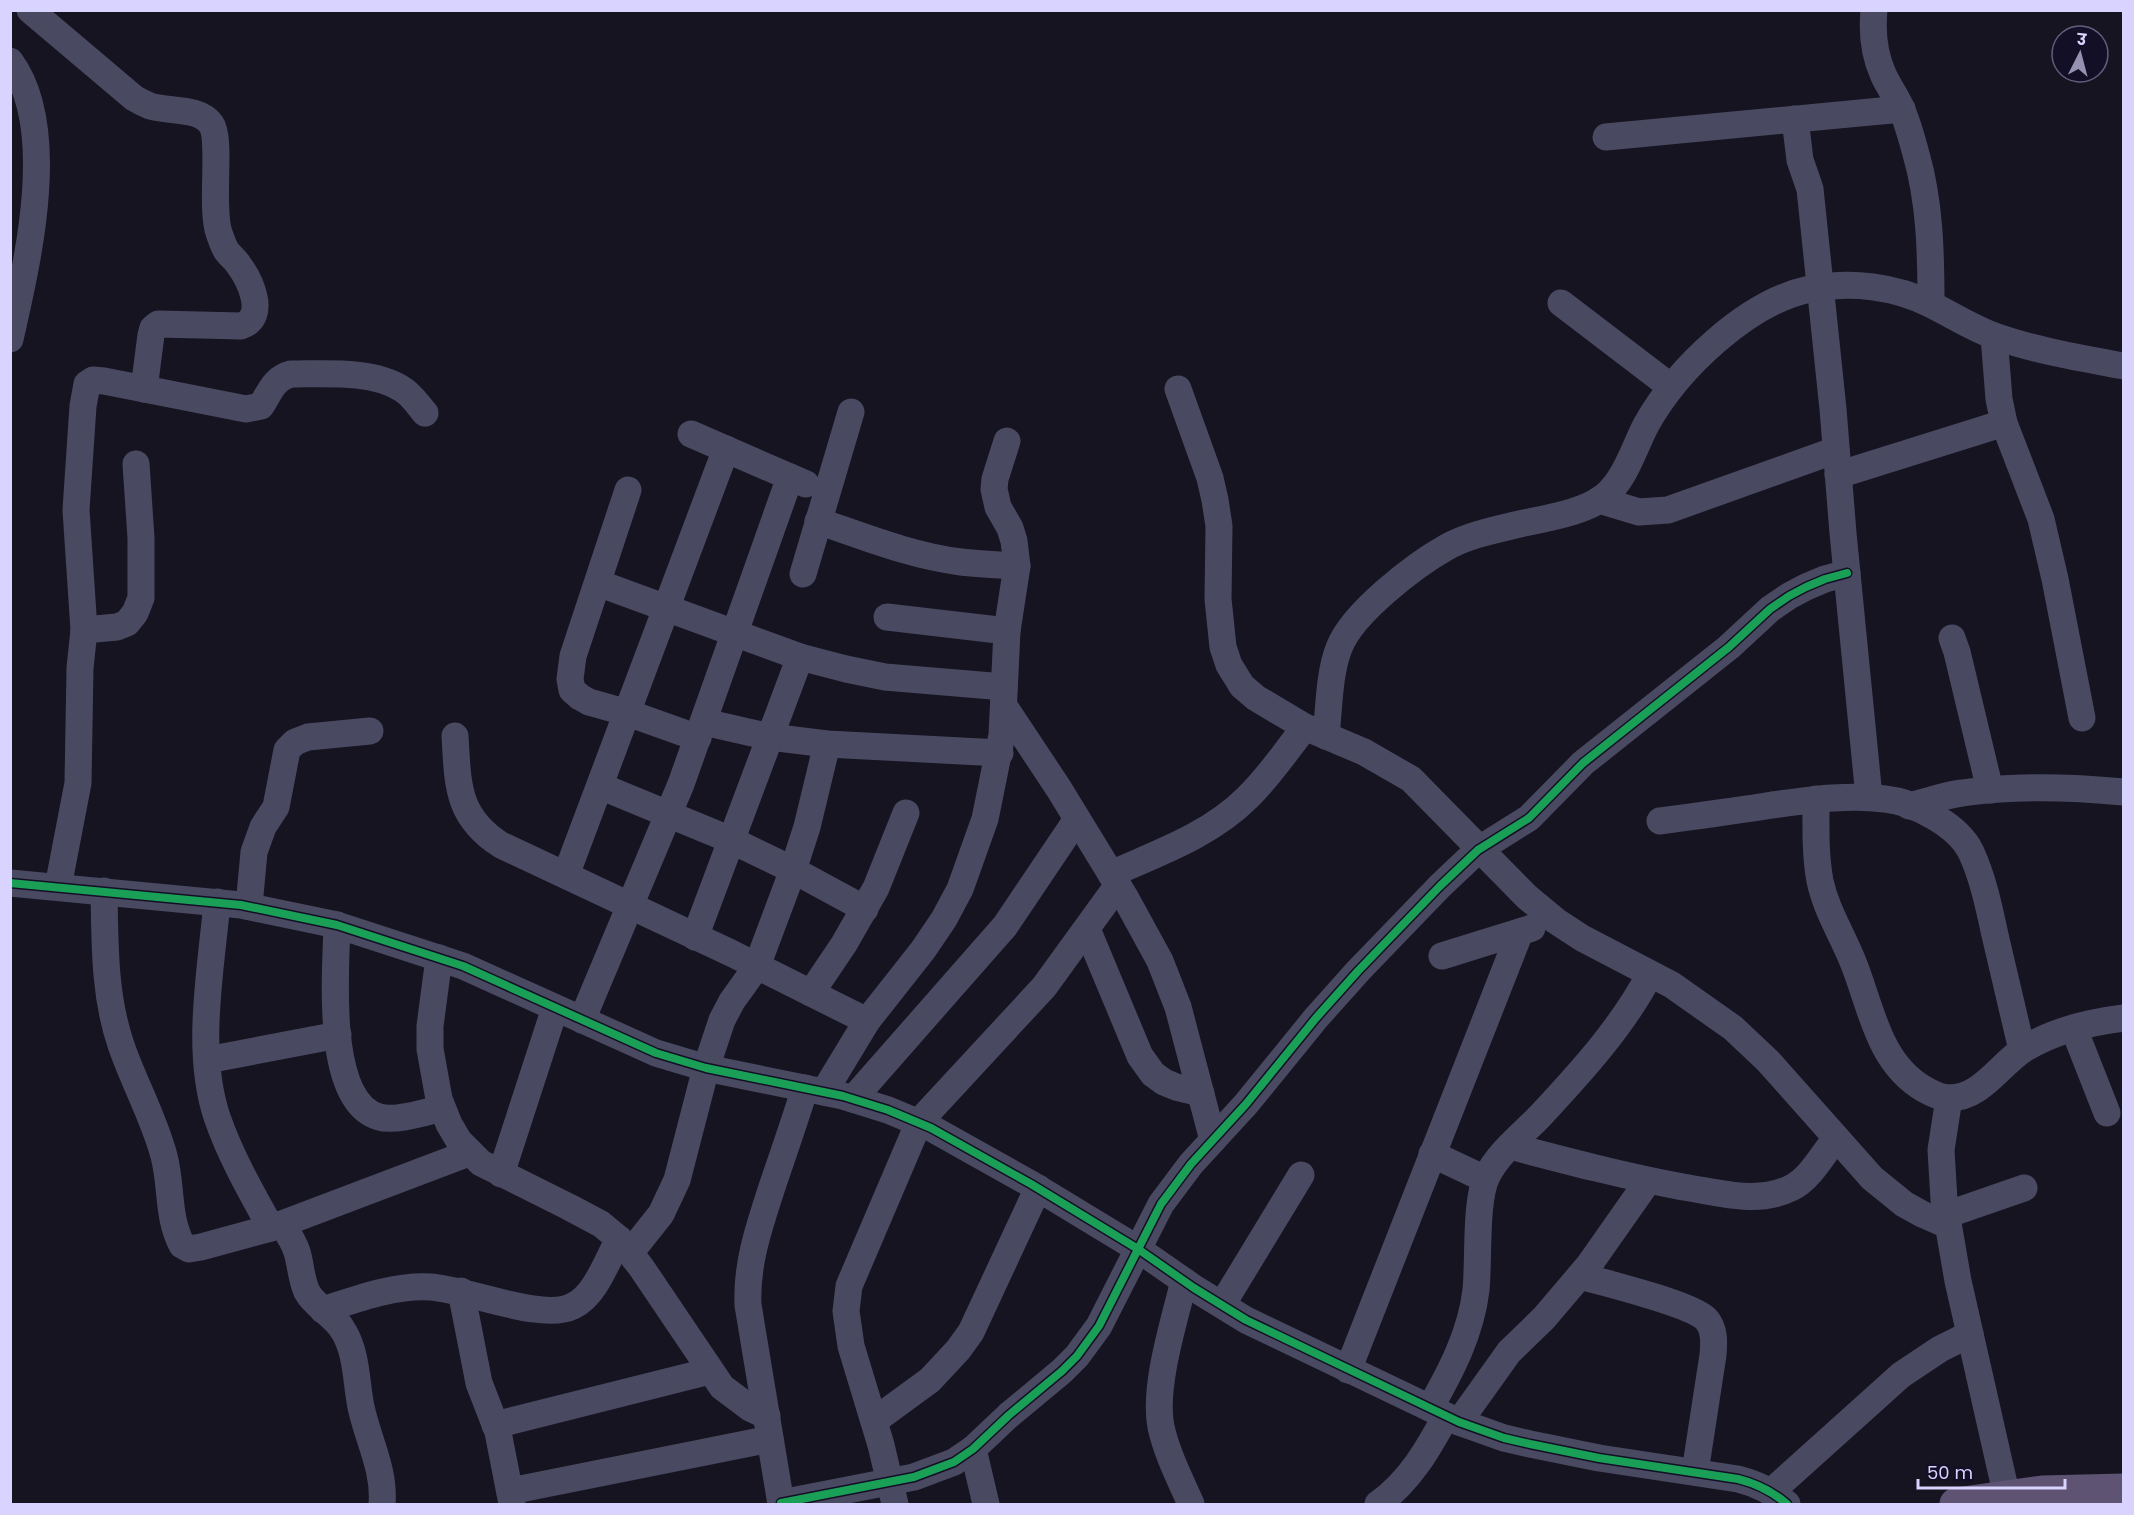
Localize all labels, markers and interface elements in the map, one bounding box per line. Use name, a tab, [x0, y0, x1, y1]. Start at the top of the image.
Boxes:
north arrow	[2050, 24, 2110, 84]
text: उ	[2075, 28, 2088, 52]
scale bar	[1918, 1452, 2065, 1490]
text: 50 m	[1927, 1460, 1973, 1485]

